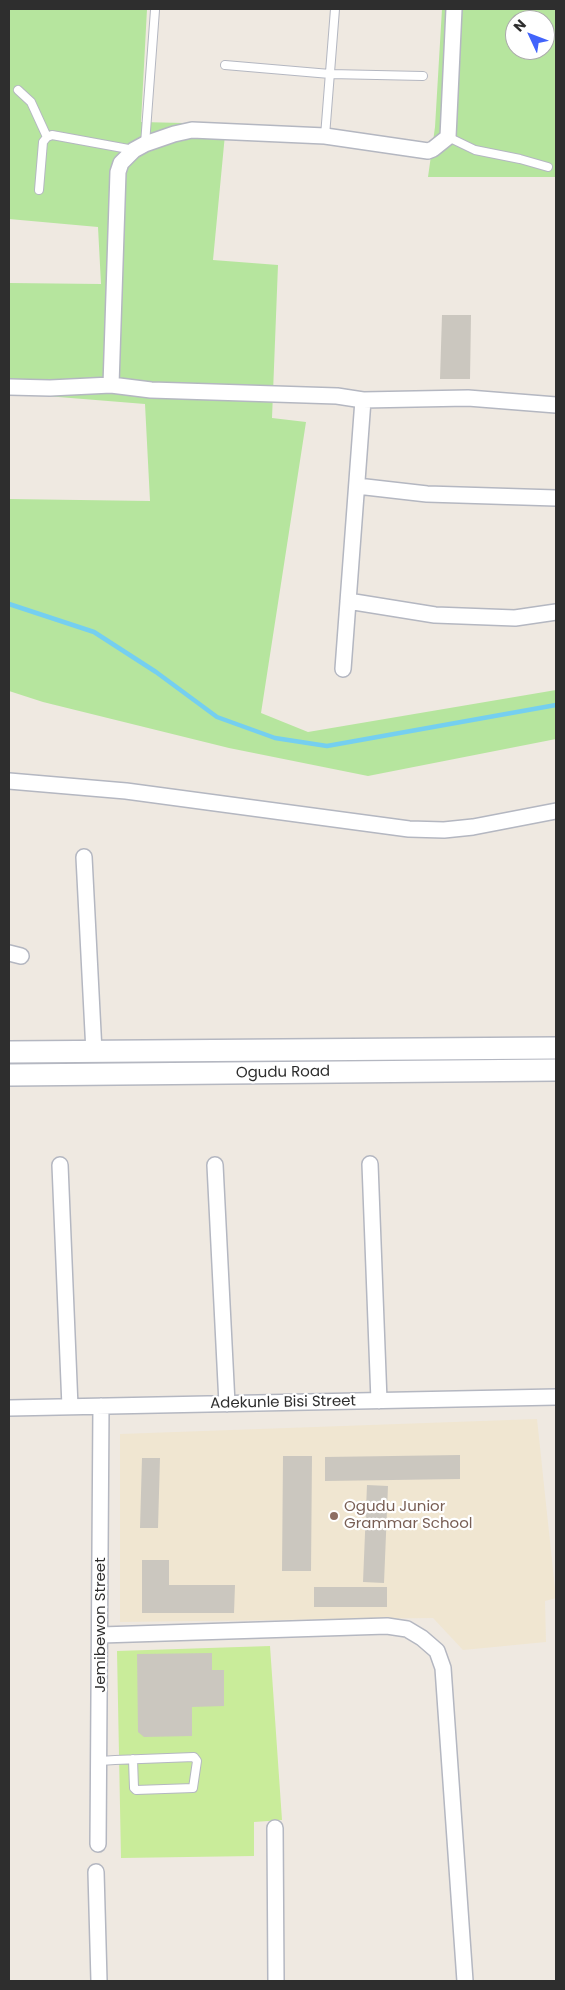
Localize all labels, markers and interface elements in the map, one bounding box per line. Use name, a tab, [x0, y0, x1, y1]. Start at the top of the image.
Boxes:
north arrow	[505, 10, 555, 60]
text: N	[509, 15, 531, 36]
street label: Ogudu Road	[236, 1063, 330, 1083]
street label: Adekunle Bisi Street	[210, 1393, 356, 1413]
place label: Ogudu Junior Grammar School	[344, 1498, 472, 1533]
marker: Ogudu Junior Grammar School	[328, 1510, 340, 1522]
street label: Jemibewon Street	[92, 1557, 110, 1693]

